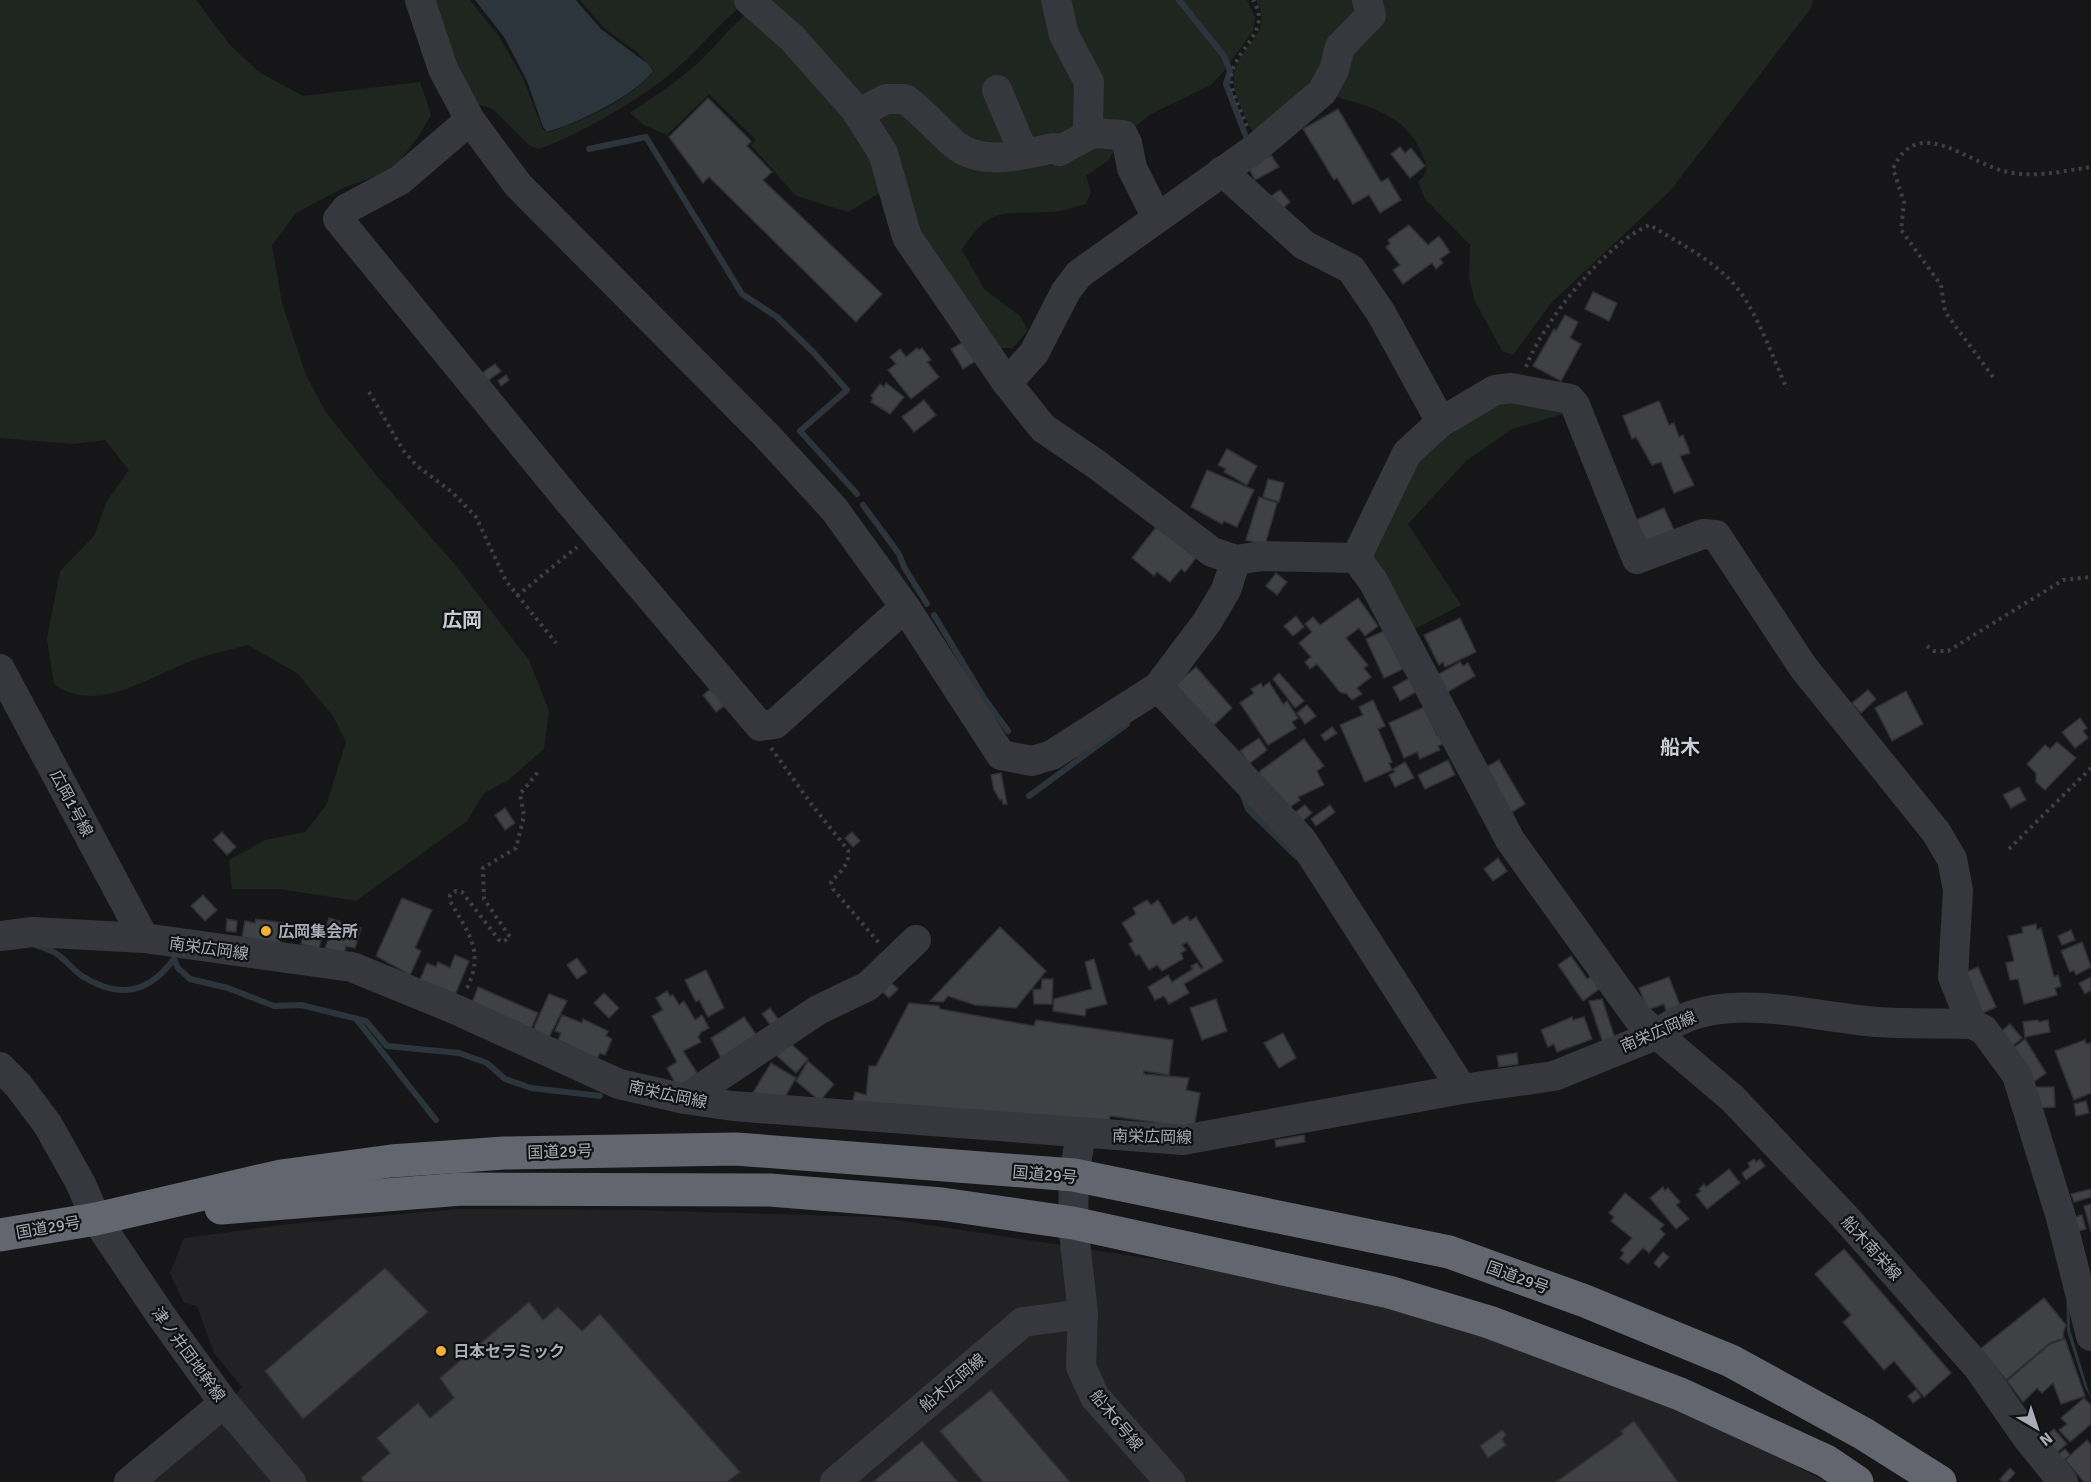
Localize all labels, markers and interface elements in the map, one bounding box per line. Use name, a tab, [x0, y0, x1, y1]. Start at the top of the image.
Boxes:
district label: 広岡	[442, 608, 482, 633]
district label: 船木	[1660, 735, 1700, 760]
street label: 広岡1号線	[45, 767, 97, 840]
place label: 広岡集会所	[278, 922, 358, 942]
marker: 広岡集会所	[259, 924, 273, 938]
street label: 南栄広岡線	[168, 934, 250, 964]
street label: 南栄広岡線	[1618, 1007, 1699, 1057]
street label: 南栄広岡線	[627, 1077, 709, 1113]
street label: 南栄広岡線	[1112, 1126, 1192, 1148]
street label: 国道29号	[527, 1141, 593, 1163]
street label: 国道29号	[1012, 1162, 1078, 1188]
street label: 国道29号	[14, 1212, 82, 1244]
street label: 船木南栄線	[1837, 1212, 1905, 1285]
street label: 国道29号	[1484, 1257, 1552, 1299]
street label: 津ノ井団地幹線	[147, 1303, 229, 1406]
place label: 日本セラミック	[453, 1342, 565, 1362]
marker: 日本セラミック	[434, 1344, 448, 1358]
street label: 船木広岡線	[916, 1349, 990, 1416]
street label: 船木6号線	[1086, 1386, 1147, 1455]
north arrow	[2007, 1398, 2067, 1458]
text: N	[2035, 1428, 2056, 1450]

